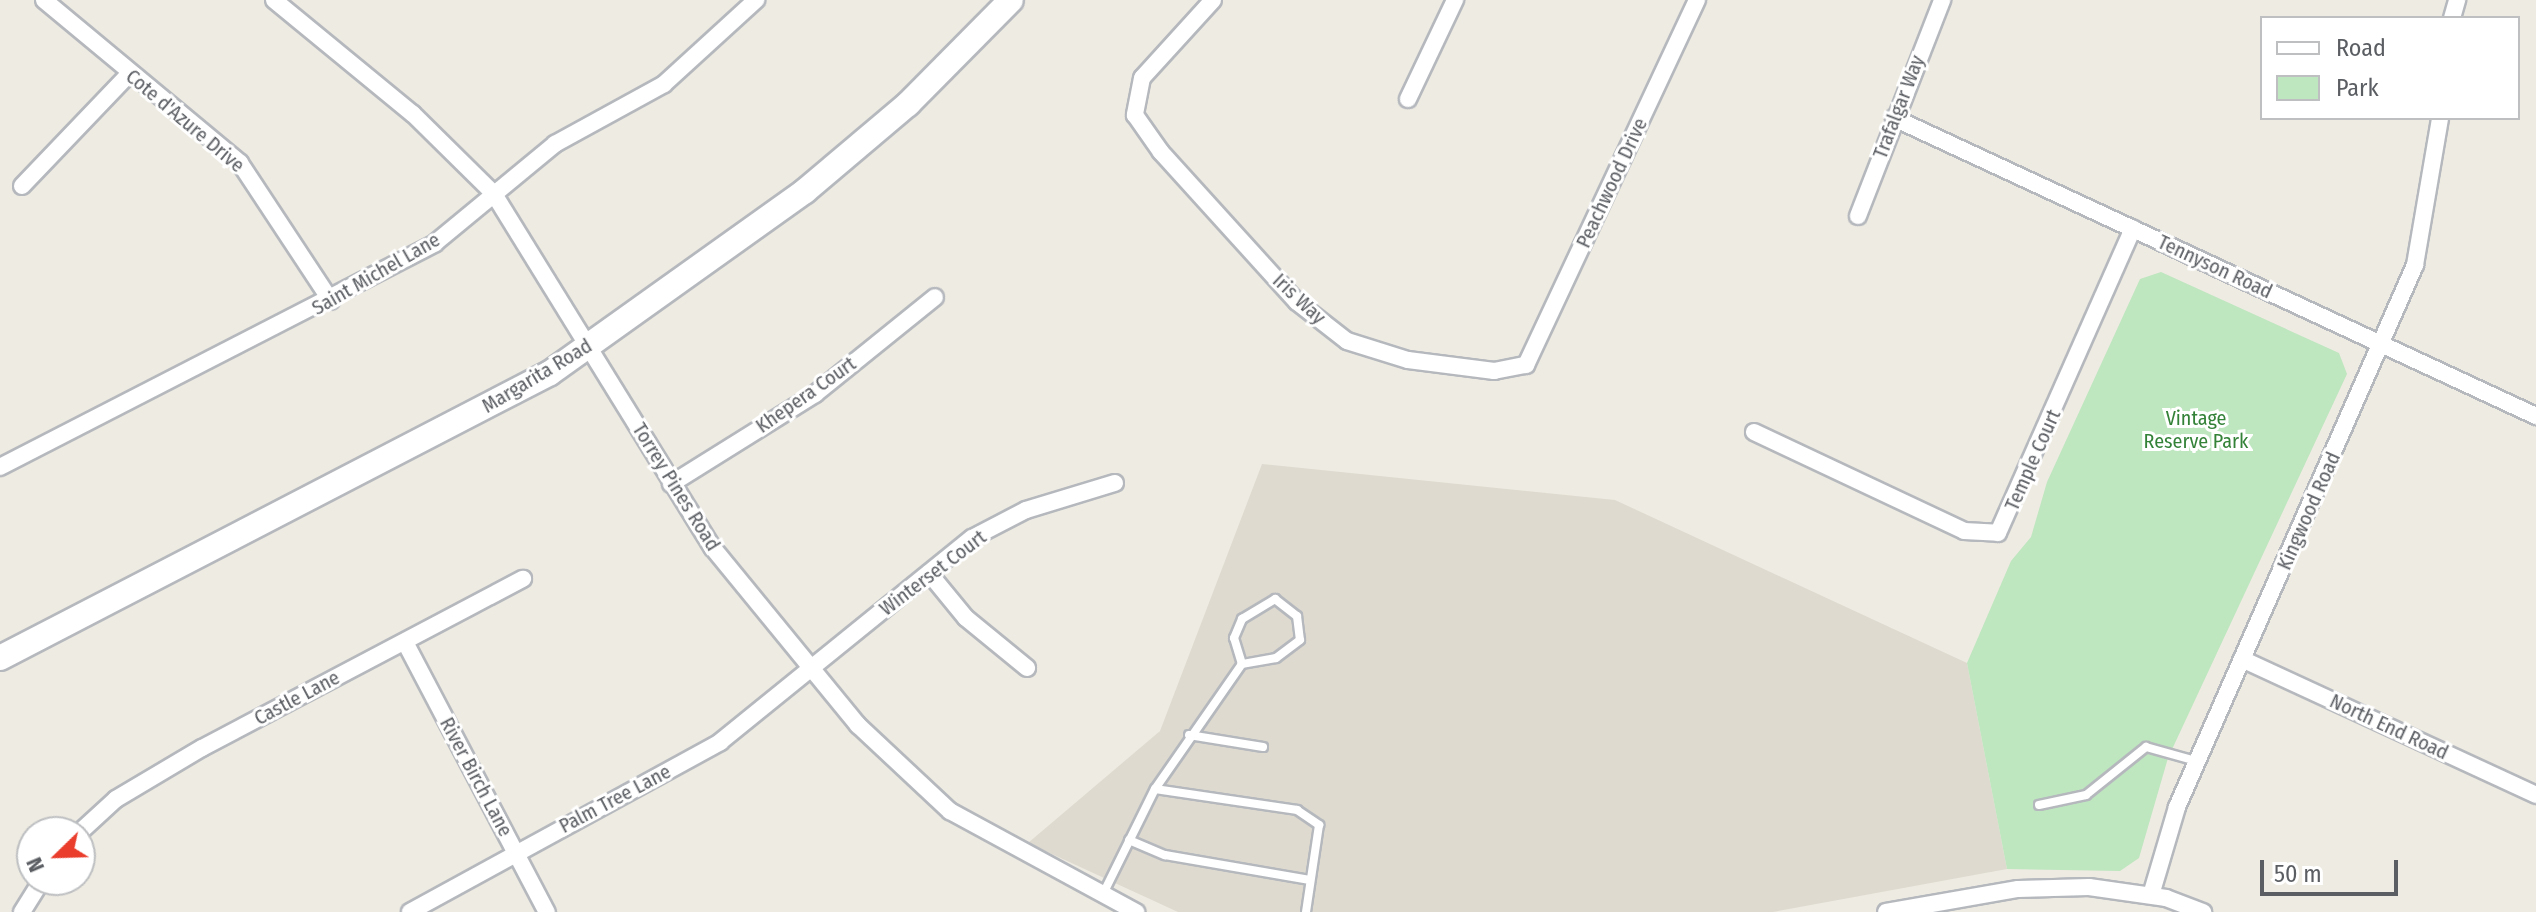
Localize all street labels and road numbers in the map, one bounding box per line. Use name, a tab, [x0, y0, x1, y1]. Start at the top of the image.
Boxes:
street label: Trafalgar Way	[1868, 52, 1930, 162]
street label: Cote d'Azure Drive	[121, 64, 249, 178]
street label: Peachwood Drive	[1571, 114, 1653, 252]
street label: Saint Michel Lane	[308, 228, 444, 320]
street label: Tennyson Road	[2154, 230, 2276, 304]
street label: Iris Way	[1268, 269, 1330, 329]
street label: Margarita Road	[478, 334, 596, 418]
street label: Khepera Court	[751, 352, 861, 438]
street label: Temple Court	[2000, 406, 2066, 514]
street label: Torrey Pines Road	[627, 419, 725, 555]
street label: Kingwood Road	[2272, 448, 2346, 574]
street label: Winterset Court	[875, 525, 991, 621]
street label: Castle Lane	[250, 666, 344, 730]
street label: North End Road	[2326, 689, 2452, 765]
street label: River Birch Lane	[435, 713, 517, 841]
street label: Palm Tree Lane	[555, 760, 675, 838]

